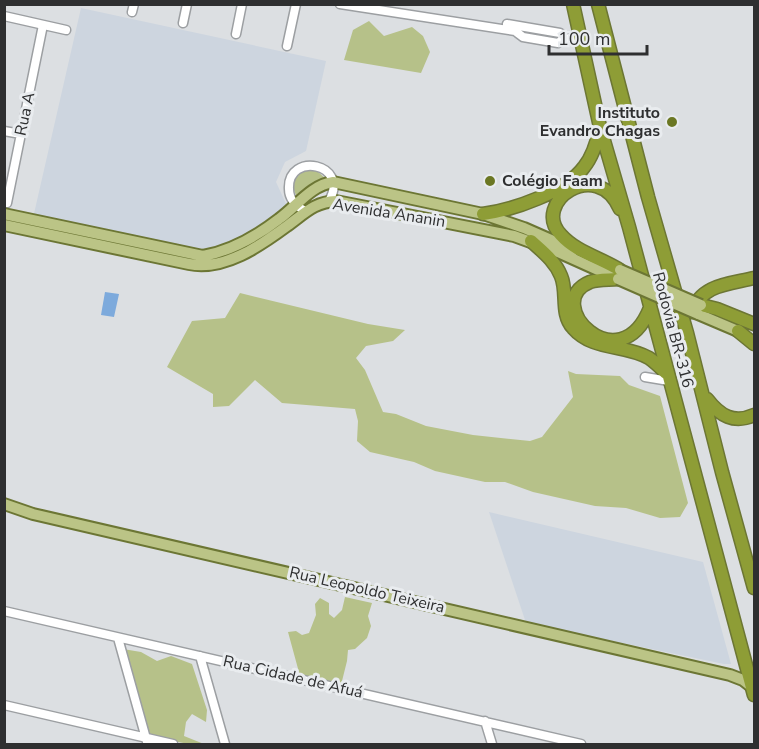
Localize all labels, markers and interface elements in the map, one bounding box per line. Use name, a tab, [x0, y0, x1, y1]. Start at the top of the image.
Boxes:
scale bar	[549, 18, 646, 56]
text: 100 m	[558, 27, 610, 51]
street label: Rua A	[10, 90, 40, 138]
place label: Instituto Evandro Chagas	[540, 102, 660, 142]
marker: Instituto Evandro Chagas	[665, 115, 679, 129]
place label: Colégio Faam	[502, 170, 603, 192]
marker: Colégio Faam	[483, 174, 497, 188]
street label: Avenida Ananin	[331, 193, 447, 233]
street label: Rodovia BR-316	[647, 270, 699, 390]
street label: Rua Leopoldo Teixeira	[287, 561, 447, 619]
street label: Rua Cidade de Afuá	[221, 650, 365, 704]

